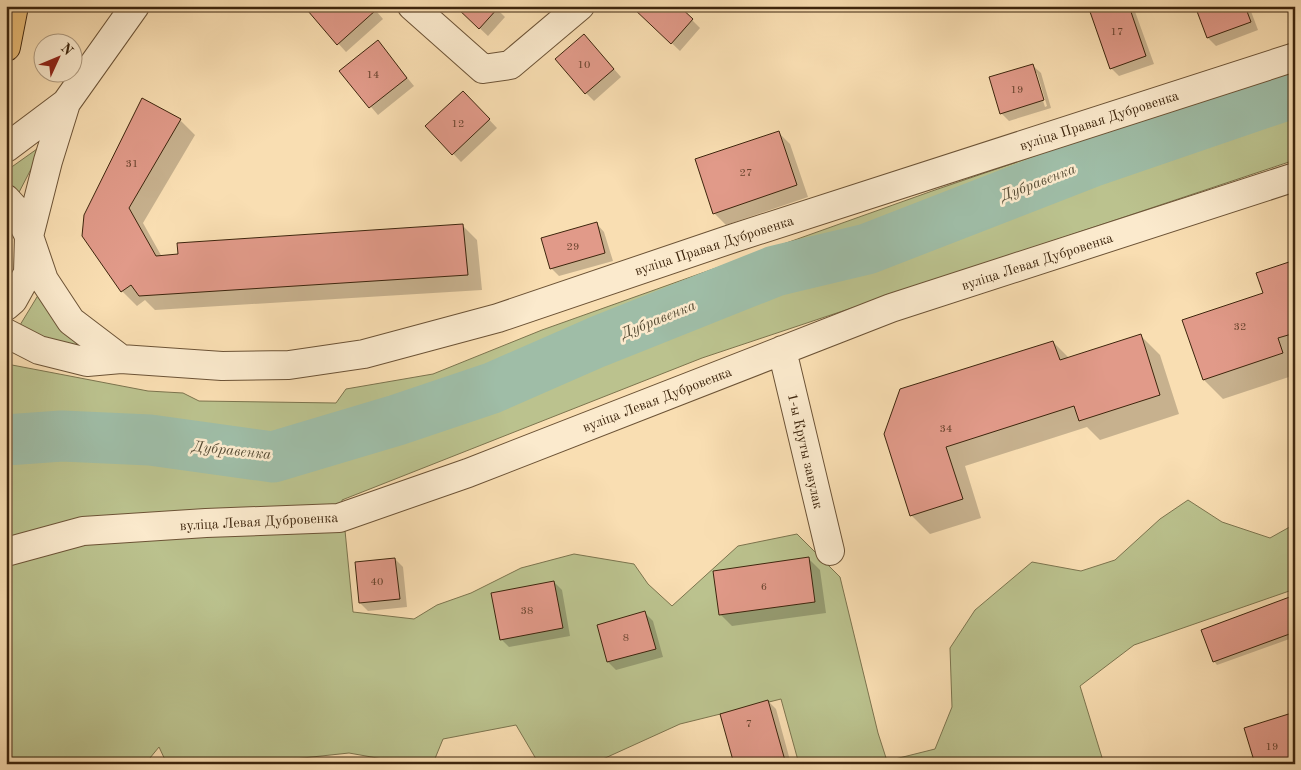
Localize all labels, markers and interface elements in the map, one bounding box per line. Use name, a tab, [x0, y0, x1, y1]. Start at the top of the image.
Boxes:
house number: 17	[1111, 27, 1123, 38]
north arrow	[32, 32, 82, 82]
text: N	[58, 41, 76, 59]
house number: 10	[578, 60, 590, 71]
house number: 14	[367, 70, 379, 81]
house number: 19	[1011, 85, 1023, 96]
street label: вуліца Правая Дубровенка	[1018, 89, 1181, 153]
house number: 12	[452, 119, 464, 130]
house number: 31	[126, 159, 138, 170]
water label: Дубравенка	[997, 161, 1078, 205]
house number: 27	[740, 168, 752, 179]
street label: вуліца Правая Дубровенка	[633, 214, 796, 278]
street label: вуліца Левая Дубровенка	[960, 231, 1115, 293]
house number: 29	[567, 242, 579, 253]
water label: Дубравенка	[617, 298, 698, 343]
house number: 32	[1234, 322, 1246, 333]
street label: вуліца Левая Дубровенка	[581, 365, 734, 435]
street label: 1-ы Круты завулак	[785, 392, 825, 510]
house number: 34	[940, 424, 952, 435]
water label: Дубравенка	[190, 439, 272, 463]
street label: вуліца Левая Дубровенка	[180, 511, 339, 533]
house number: 40	[371, 577, 383, 588]
house number: 6	[761, 582, 767, 593]
house number: 38	[521, 606, 533, 617]
house number: 8	[623, 633, 629, 644]
house number: 7	[746, 719, 752, 730]
house number: 19	[1266, 742, 1278, 753]

